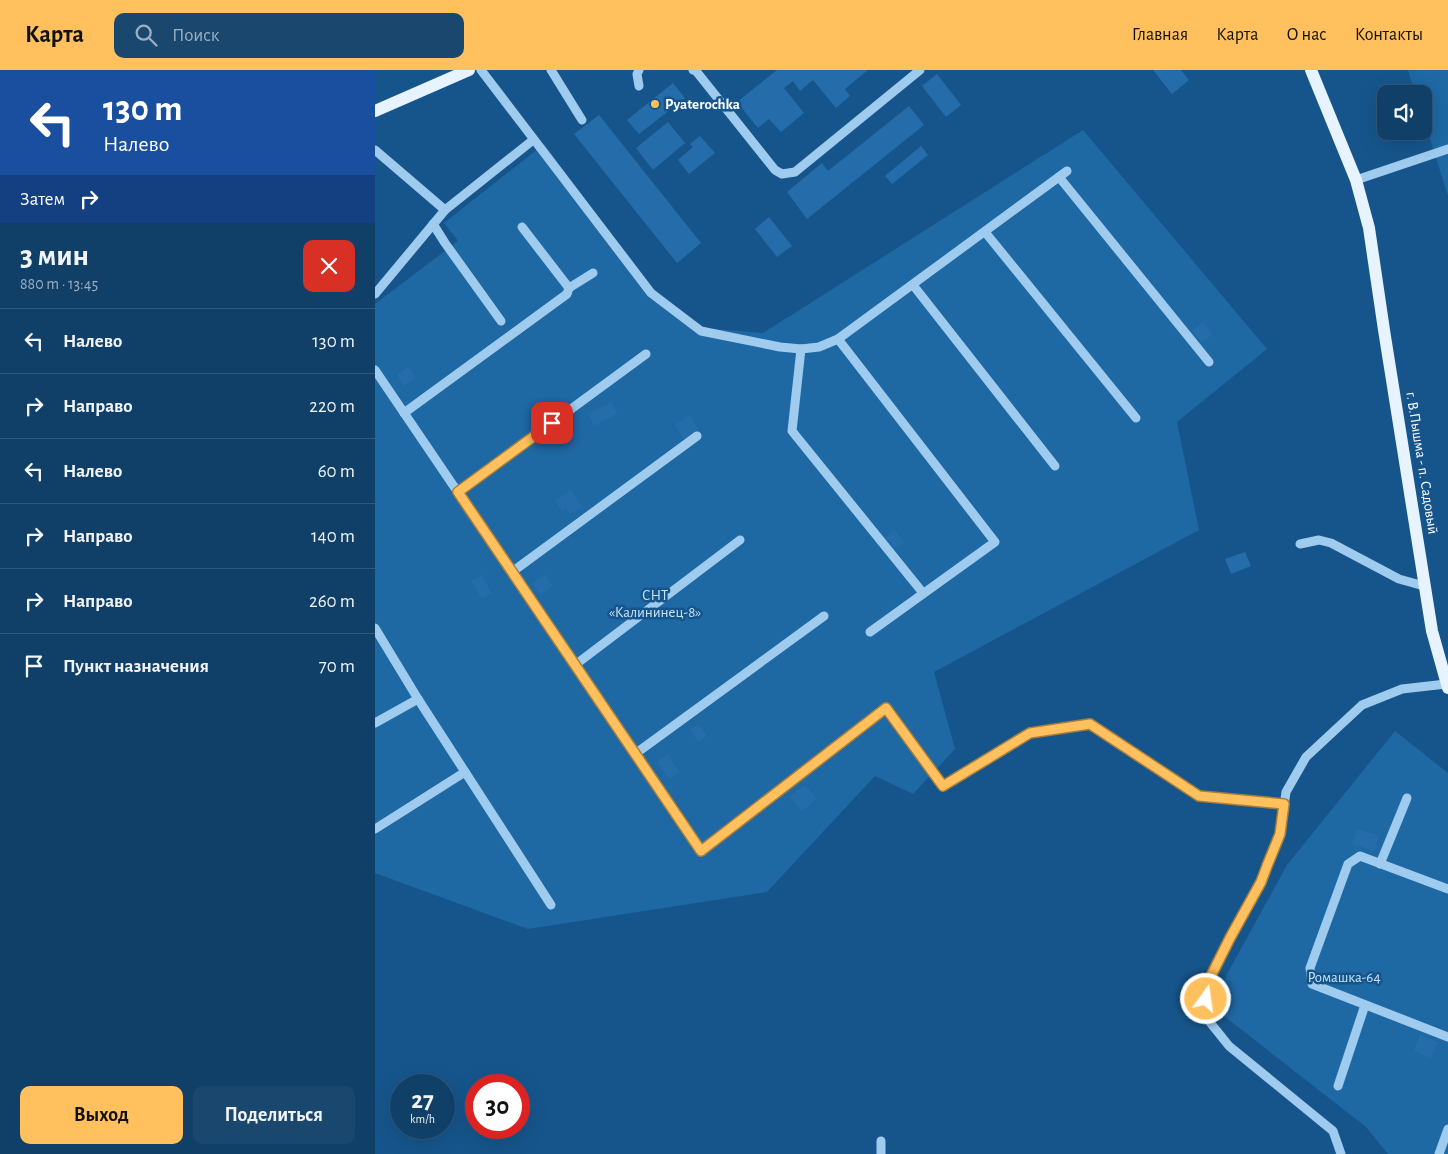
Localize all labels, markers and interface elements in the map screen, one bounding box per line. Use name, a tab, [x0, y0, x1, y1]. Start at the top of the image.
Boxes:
search box	[114, 13, 464, 58]
icon: search	[132, 21, 160, 49]
text: Карта	[25, 23, 84, 47]
text: Поиск	[172, 26, 219, 45]
text: Главная	[1132, 26, 1188, 44]
text: Карта	[1216, 26, 1258, 44]
text: О нас	[1286, 26, 1327, 44]
text: Контакты	[1355, 26, 1423, 44]
map controls	[1377, 85, 1432, 140]
button: sound	[1377, 85, 1432, 140]
icon: left	[20, 90, 85, 155]
text: 130 m	[103, 92, 182, 127]
place label: Pyaterochka	[665, 97, 740, 112]
marker: Pyaterochka	[649, 98, 661, 110]
text: Налево	[103, 133, 169, 155]
icon: right	[75, 185, 103, 213]
text: Затем	[20, 190, 65, 209]
button: close	[303, 240, 355, 292]
text: 3 мин	[20, 241, 89, 271]
text: 880 m · 13:45	[20, 276, 98, 292]
icon: left	[20, 327, 48, 355]
text: Налево	[63, 332, 122, 351]
text: 130 m	[312, 332, 355, 351]
street label: г. В.Пышма - п. Садовый	[1403, 391, 1441, 535]
icon: right	[20, 392, 48, 420]
text: Направо	[63, 397, 133, 416]
text: 220 m	[309, 397, 355, 416]
pin	[531, 402, 573, 444]
icon: arrive	[538, 409, 566, 437]
icon: left	[20, 457, 48, 485]
text: Налево	[63, 462, 122, 481]
text: 60 m	[318, 462, 355, 481]
icon: right	[20, 522, 48, 550]
text: Направо	[63, 527, 133, 546]
text: 140 m	[311, 527, 355, 546]
icon: right	[20, 587, 48, 615]
park label: СНТ «Калининец-8»	[609, 588, 701, 620]
text: Направо	[63, 592, 133, 611]
text: 260 m	[309, 592, 355, 611]
icon: arrive	[20, 652, 48, 680]
text: Пункт назначения	[63, 657, 209, 676]
text: 70 m	[319, 657, 355, 676]
park label: Ромашка-64	[1307, 970, 1381, 985]
position arrow	[1179, 972, 1231, 1024]
speed limit sign: 30	[465, 1074, 530, 1139]
button: Выход	[20, 1086, 183, 1144]
button: Поделиться	[193, 1086, 355, 1144]
text: 27	[411, 1088, 434, 1113]
text: km/h	[410, 1113, 435, 1125]

